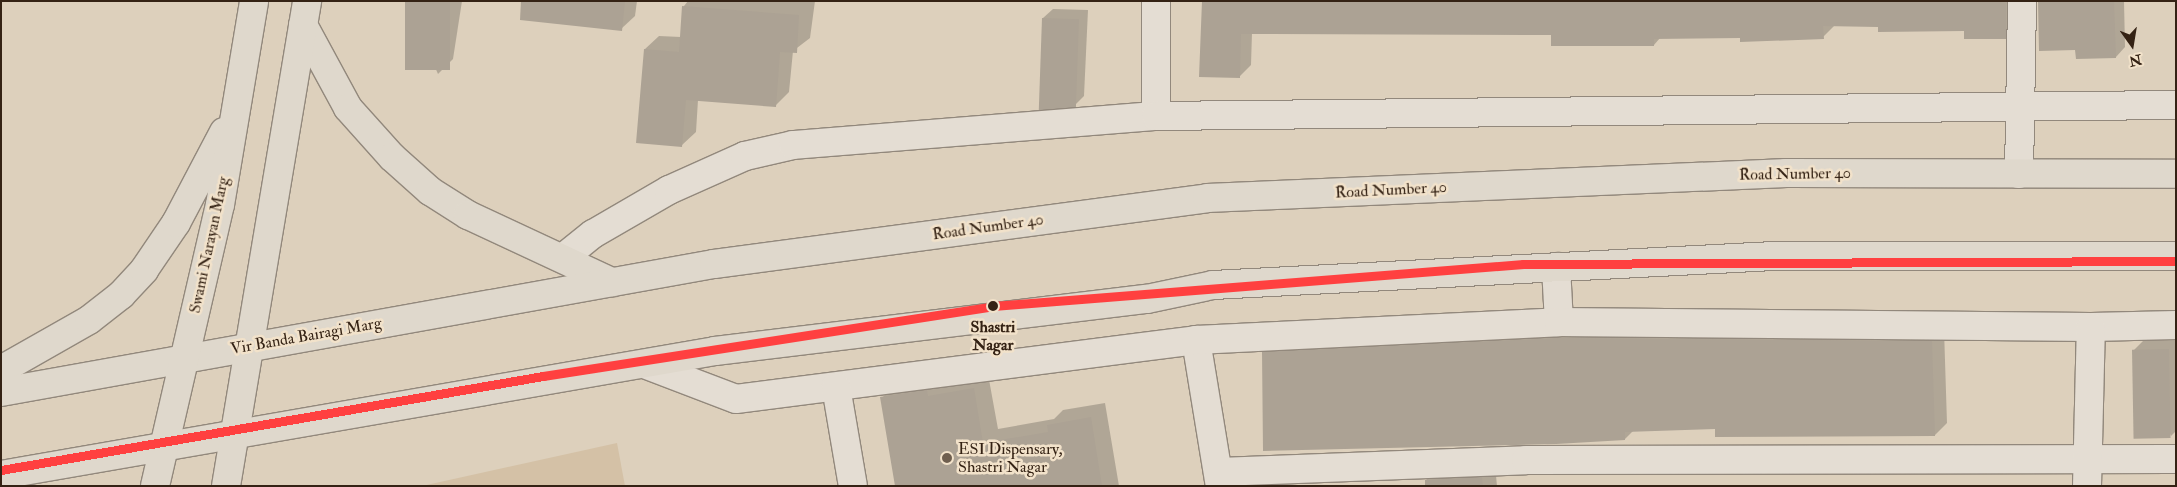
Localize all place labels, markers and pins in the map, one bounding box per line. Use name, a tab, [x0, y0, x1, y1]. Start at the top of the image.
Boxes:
marker: Shastri Nagar	[984, 297, 1002, 315]
place label: Shastri Nagar	[971, 317, 1015, 355]
place label: ESI Dispensary, Shastri Nagar	[958, 439, 1062, 477]
marker: ESI Dispensary, Shastri Nagar	[940, 451, 954, 465]

